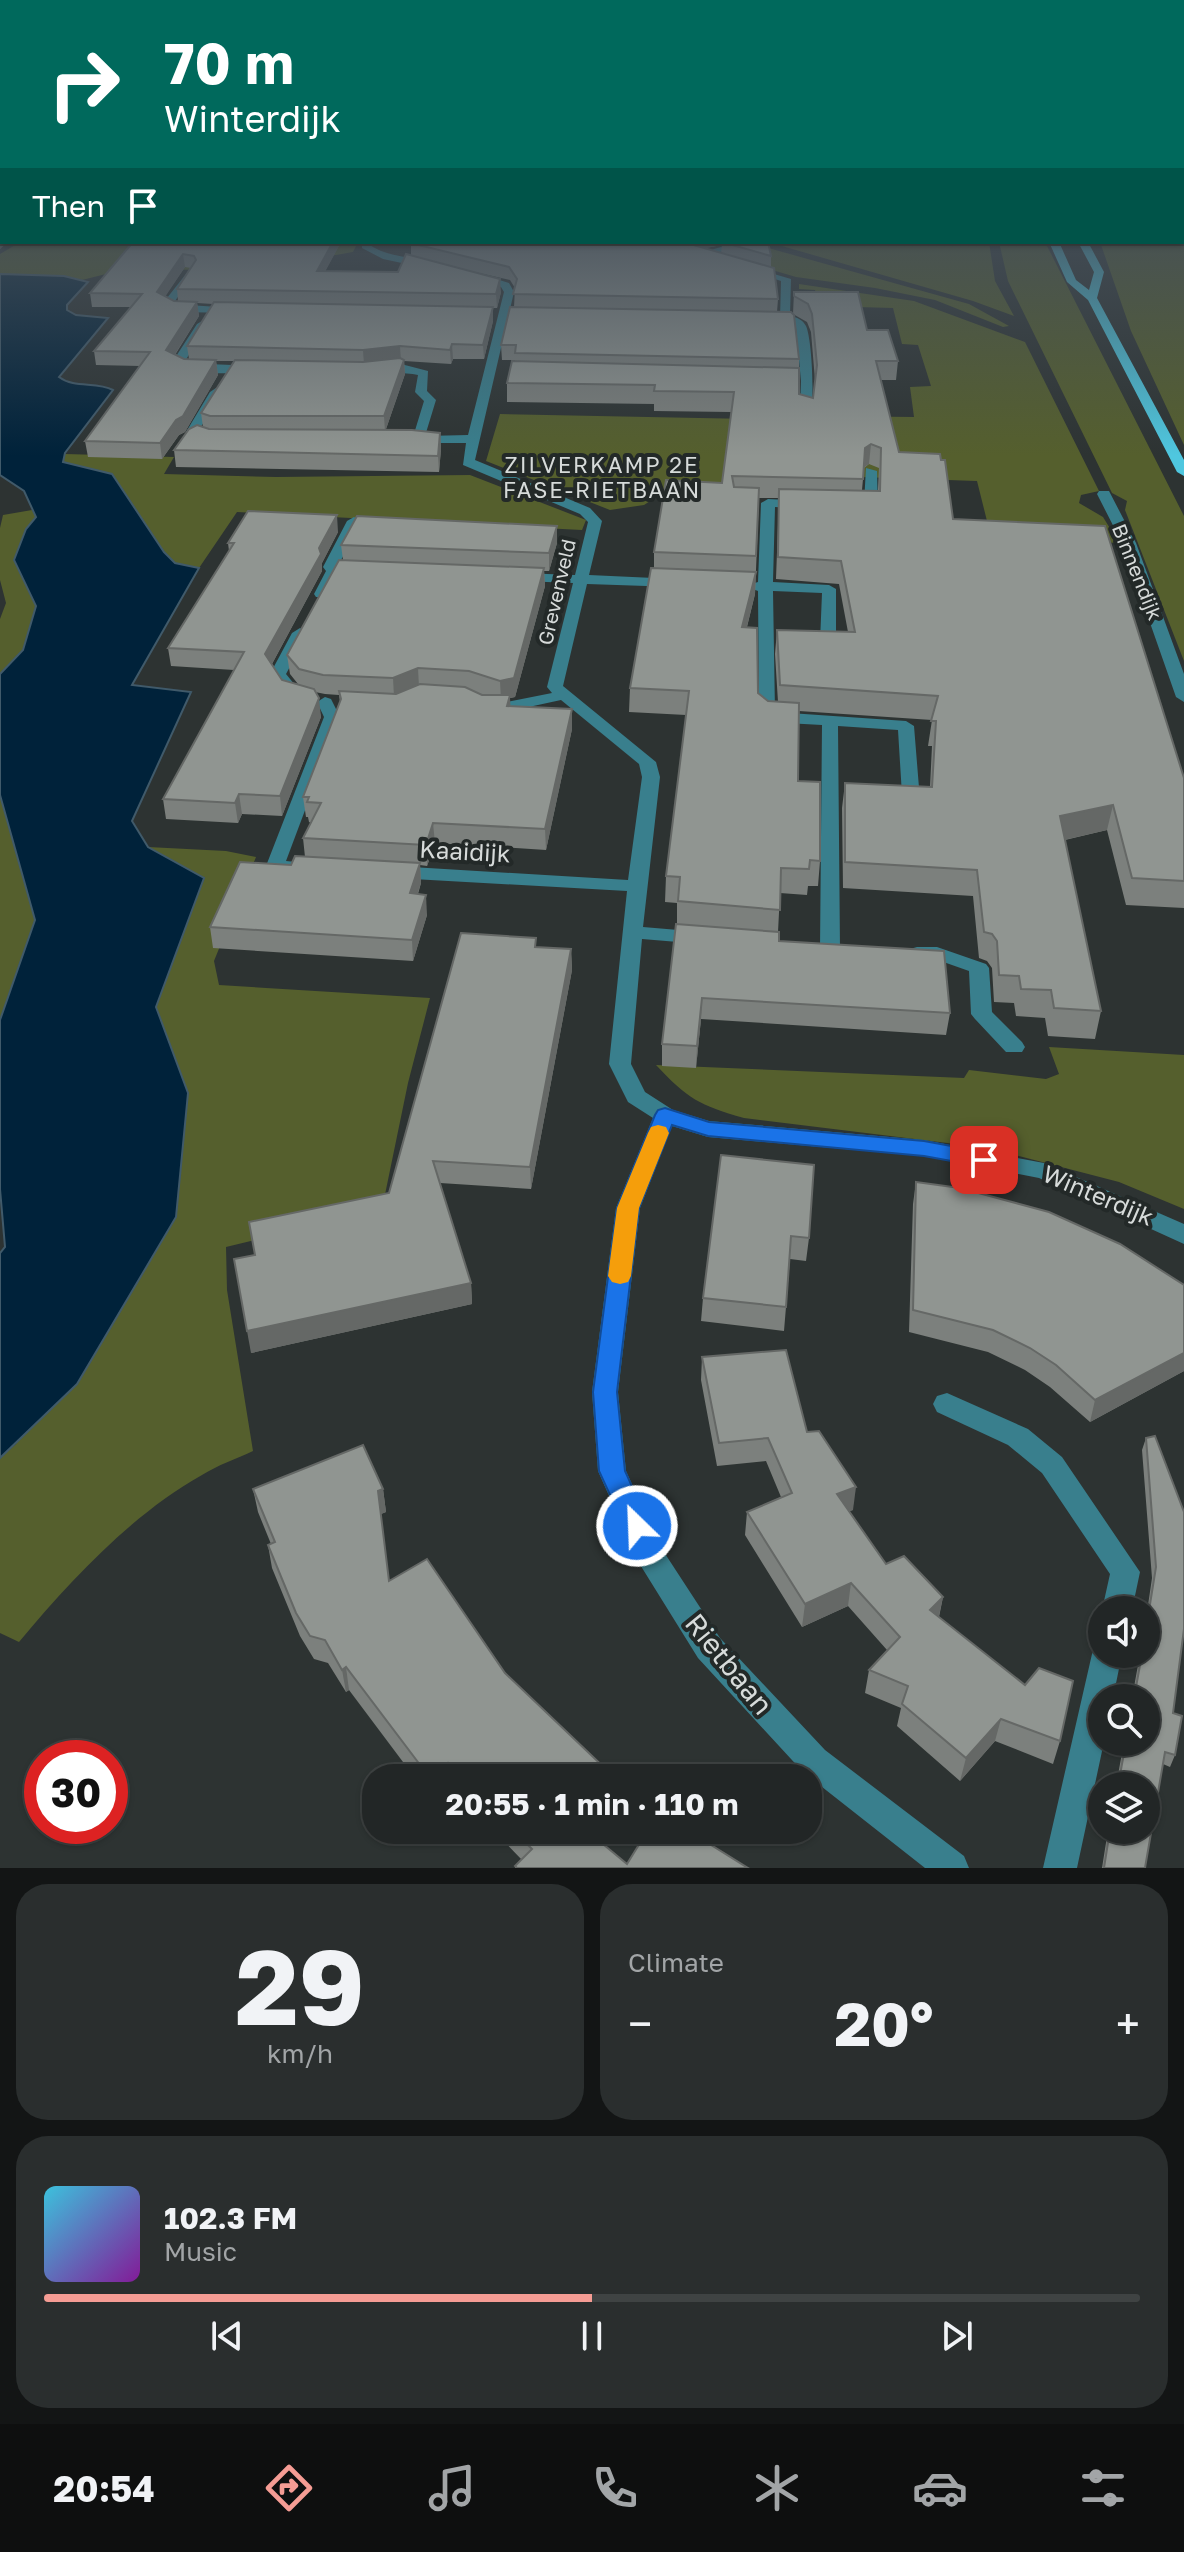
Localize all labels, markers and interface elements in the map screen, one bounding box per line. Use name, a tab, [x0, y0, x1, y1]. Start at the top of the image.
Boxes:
text: 70 m	[164, 29, 294, 96]
icon: right	[32, 32, 136, 136]
text: Winterdijk	[164, 97, 341, 140]
icon: arrive	[121, 184, 165, 228]
text: Then	[32, 188, 105, 224]
district label: ZILVERKAMP 2E FASE-RIETBAAN	[503, 451, 701, 503]
street label: Binnendijk	[1108, 520, 1168, 623]
street label: Grevenveld	[532, 536, 580, 647]
street label: Kaaidijk	[419, 834, 511, 867]
pin	[950, 1126, 1018, 1194]
icon: arrive	[962, 1138, 1006, 1182]
street label: Winterdijk	[1039, 1158, 1158, 1231]
position arrow	[595, 1484, 679, 1568]
map controls	[1088, 1596, 1160, 1844]
button: sound	[1088, 1596, 1160, 1668]
street label: Rietbaan	[679, 1607, 780, 1721]
button: search	[1088, 1684, 1160, 1756]
speed limit sign: 30	[24, 1740, 128, 1844]
button: layers	[1088, 1772, 1160, 1844]
text: 20:55 · 1 min · 110 m	[446, 1786, 738, 1822]
text: 29	[235, 1923, 365, 2048]
text: Climate	[628, 1947, 724, 1978]
text: 20°	[835, 1987, 934, 2059]
text: −	[628, 1997, 652, 2050]
text: +	[1116, 1997, 1140, 2050]
text: km/h	[267, 2038, 333, 2069]
text: 102.3 FM	[164, 2200, 297, 2236]
text: Music	[164, 2236, 237, 2267]
icon: previous	[205, 2314, 249, 2358]
icon: pause	[570, 2314, 614, 2358]
icon: next	[935, 2314, 979, 2358]
icon: directions	[261, 2460, 317, 2516]
icon: music	[424, 2460, 480, 2516]
icon: phone	[587, 2460, 643, 2516]
icon: climate	[749, 2460, 805, 2516]
icon: car	[912, 2460, 968, 2516]
icon: filters	[1075, 2460, 1131, 2516]
text: 20:54	[53, 2467, 155, 2510]

